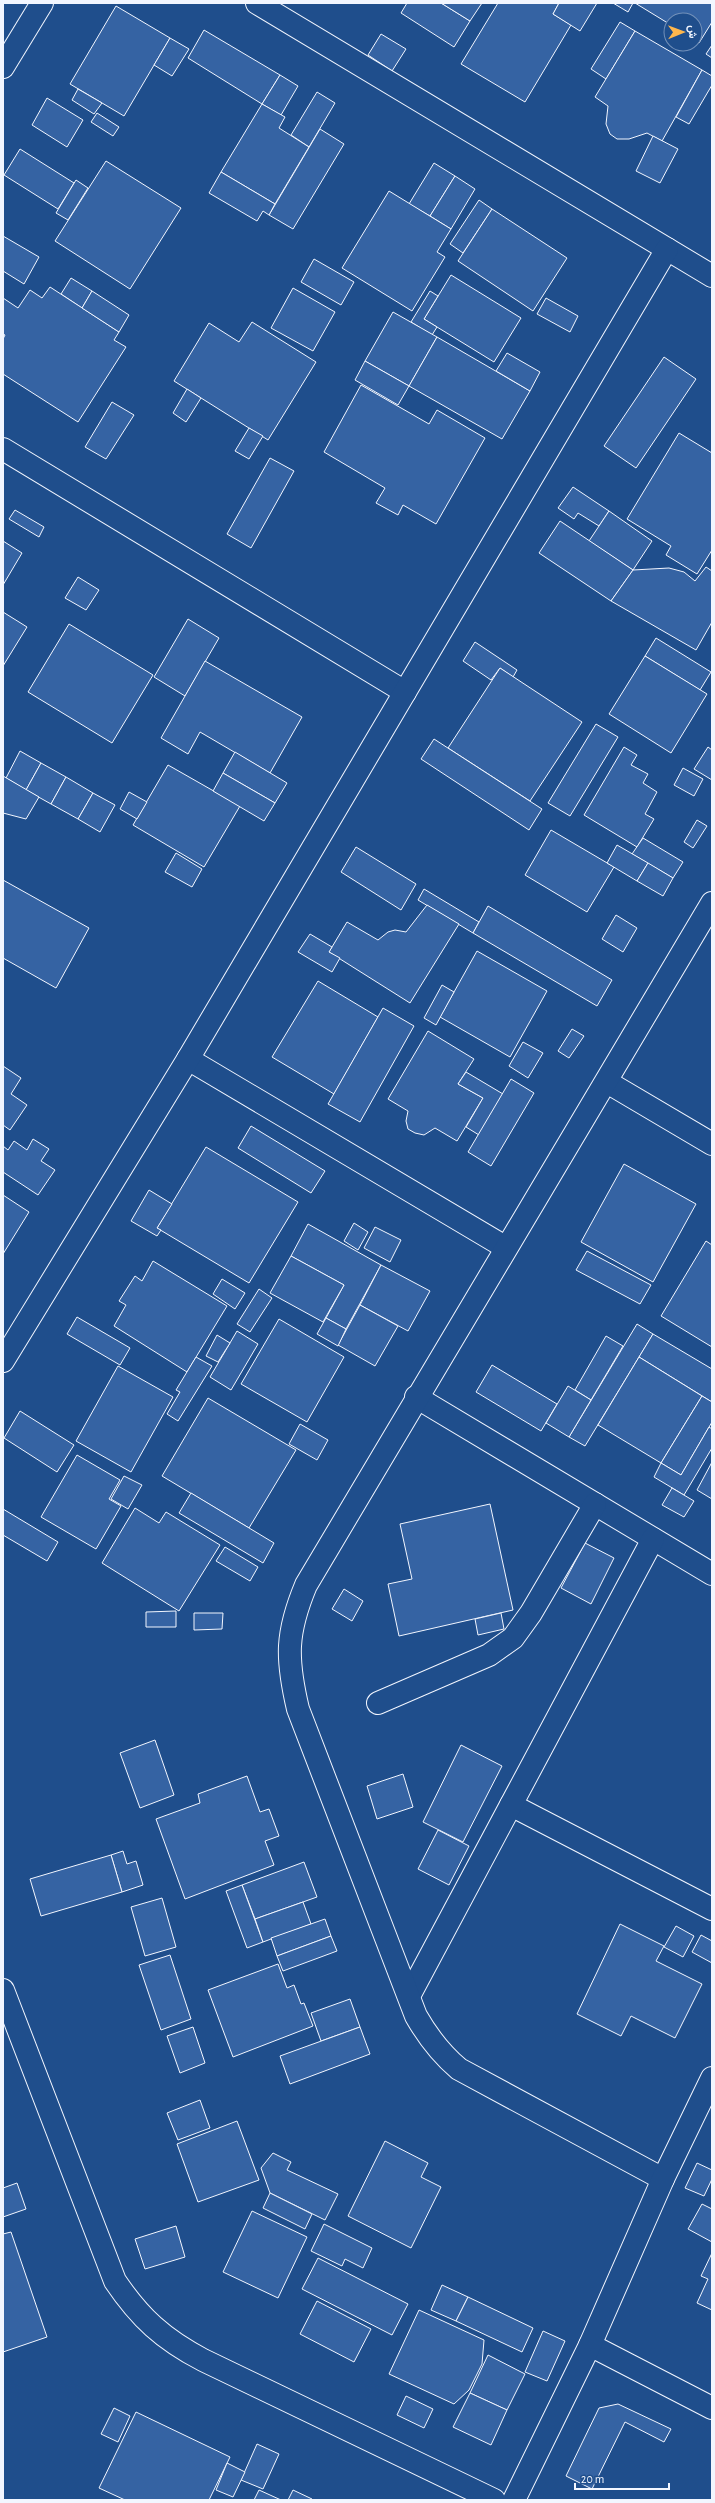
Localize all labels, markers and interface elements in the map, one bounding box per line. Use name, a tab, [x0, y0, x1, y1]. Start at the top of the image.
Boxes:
north arrow	[663, 12, 703, 52]
text: ش	[686, 25, 698, 39]
scale bar	[575, 2465, 669, 2491]
text: 20 m	[581, 2473, 604, 2485]

